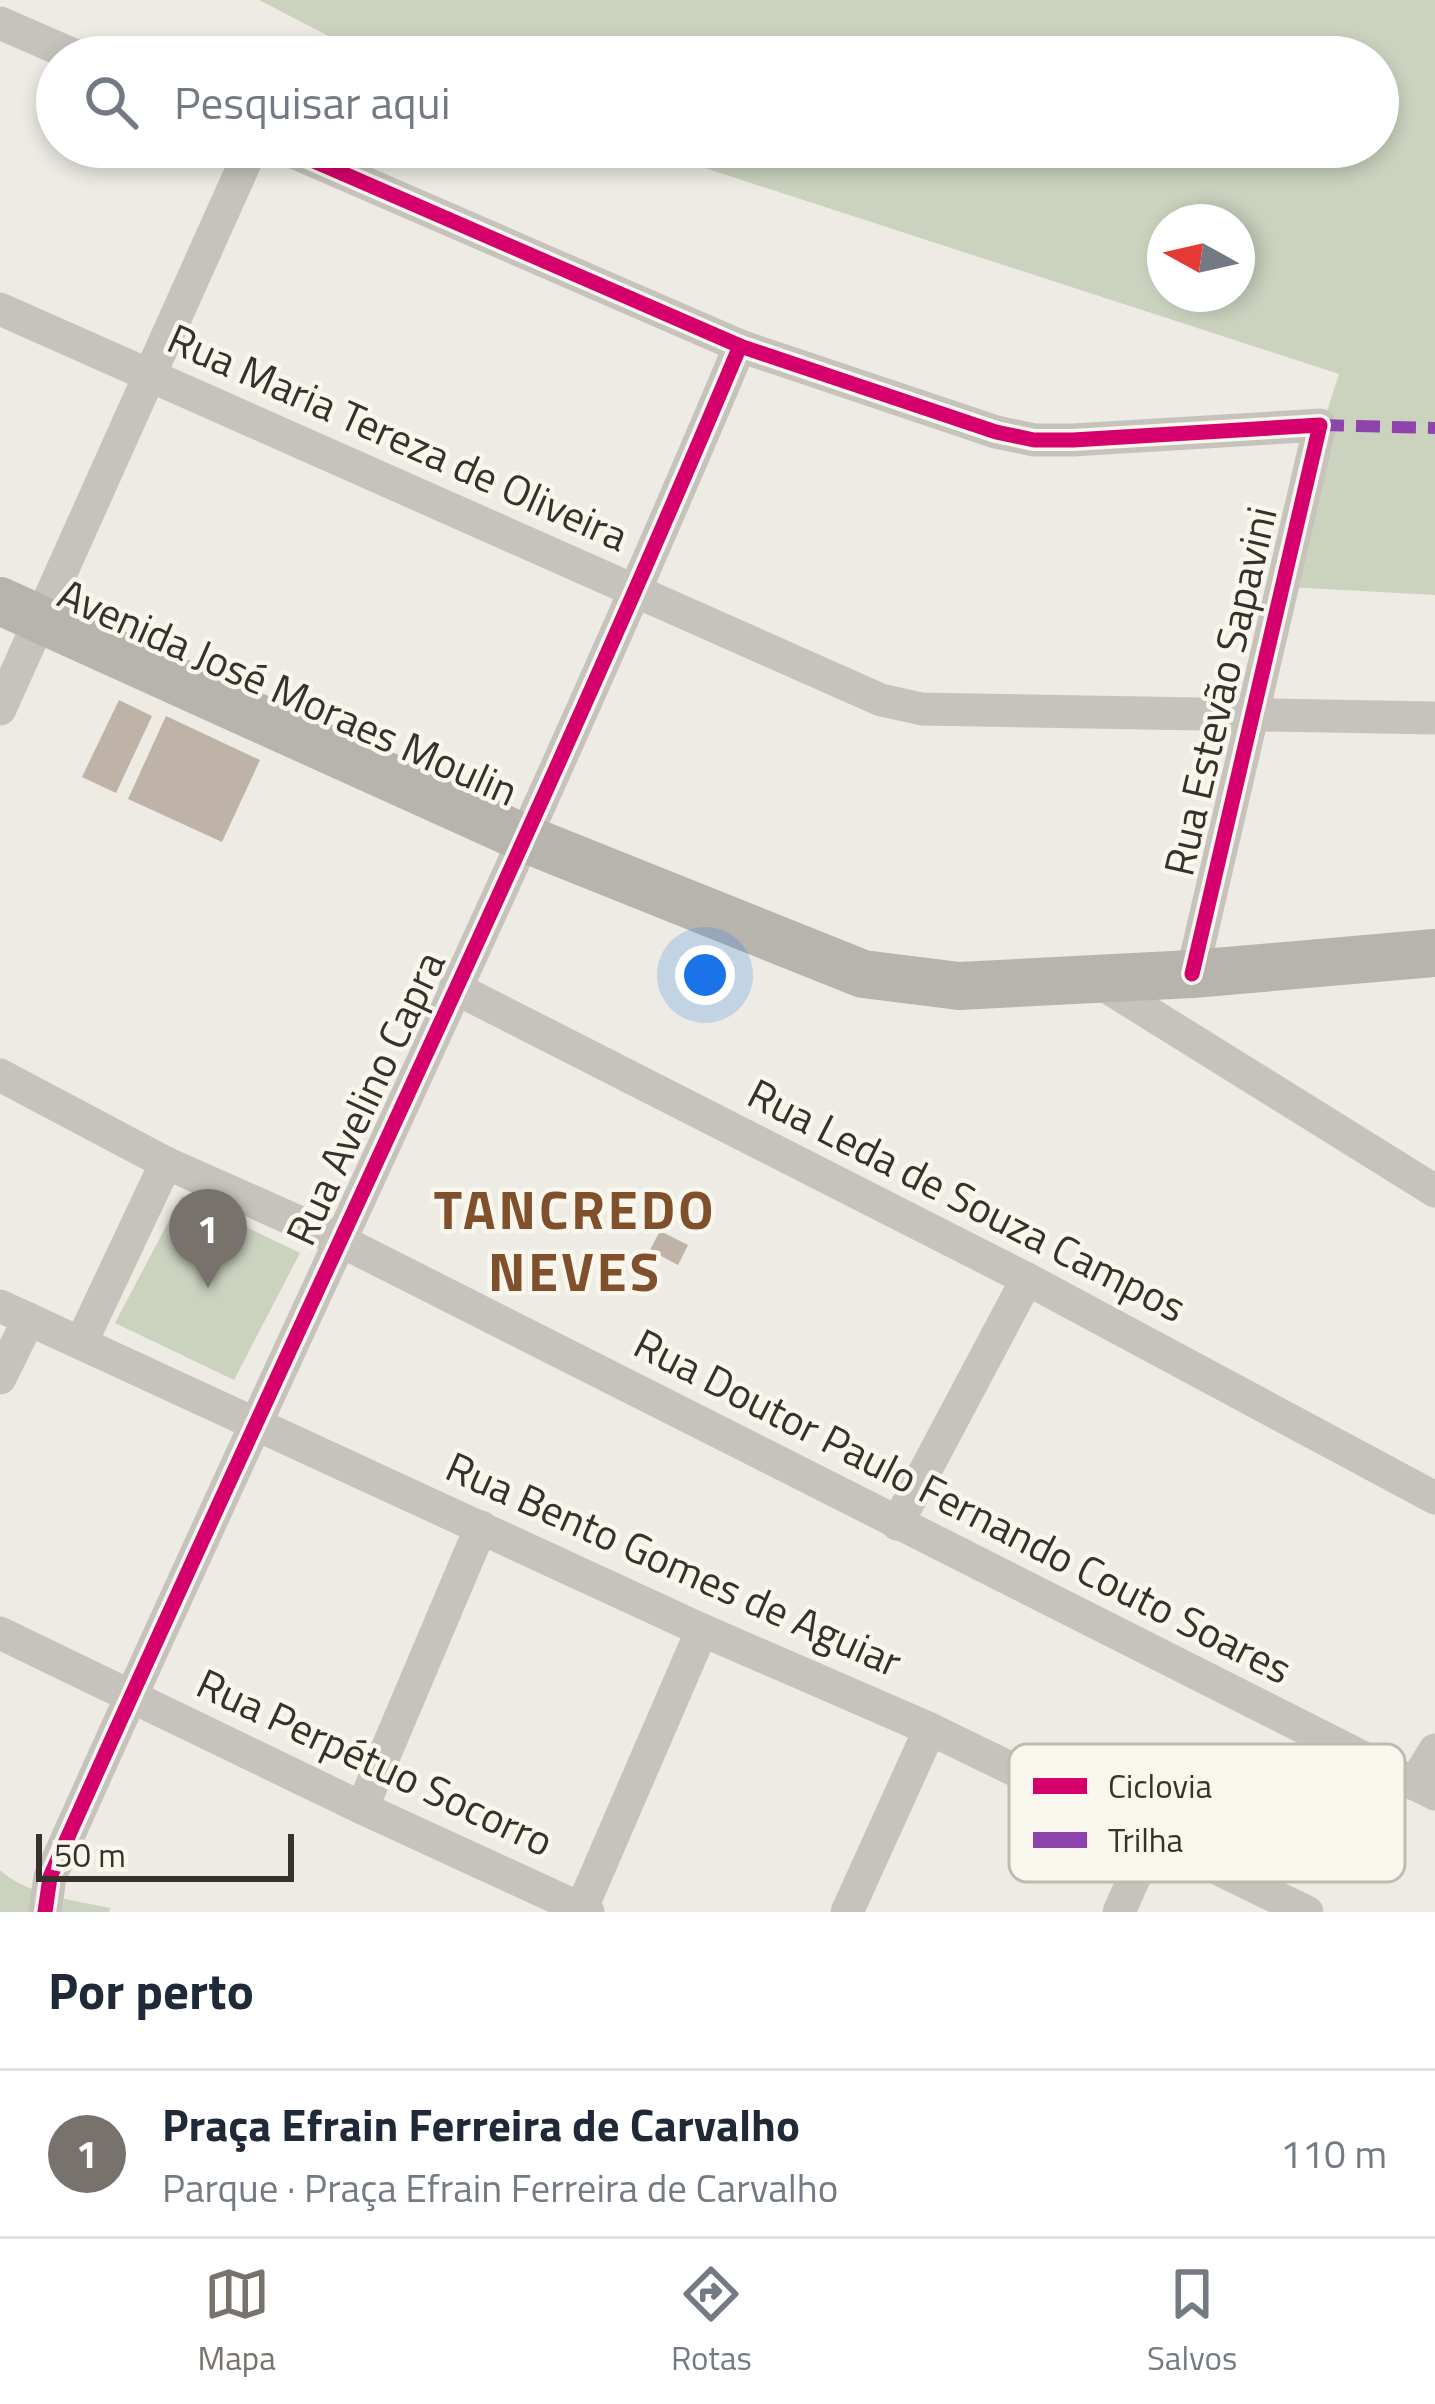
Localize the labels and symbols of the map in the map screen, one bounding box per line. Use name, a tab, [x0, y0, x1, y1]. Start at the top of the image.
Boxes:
north arrow	[1147, 204, 1255, 312]
street label: Rua Maria Tereza de Oliveira	[158, 306, 639, 567]
street label: Rua Estevão Sapavini	[1145, 500, 1293, 882]
street label: Avenida José Moraes Moulin	[48, 561, 529, 821]
street label: Rua Avelino Capra	[268, 940, 460, 1255]
your location	[675, 945, 735, 1005]
street label: Rua Leda de Souza Campos	[737, 1061, 1198, 1338]
district label: TANCREDO NEVES	[434, 1168, 716, 1312]
pin: 1	[169, 1189, 247, 1288]
street label: Rua Doutor Paulo Fernando Couto Soares	[623, 1311, 1303, 1699]
street label: Rua Bento Gomes de Aguiar	[436, 1434, 913, 1693]
street label: Rua Perpétuo Socorro	[187, 1650, 564, 1872]
legend	[1009, 1744, 1405, 1882]
text: Ciclovia	[1108, 1761, 1212, 1811]
text: Trilha	[1108, 1815, 1183, 1865]
scale bar	[36, 1828, 294, 1881]

